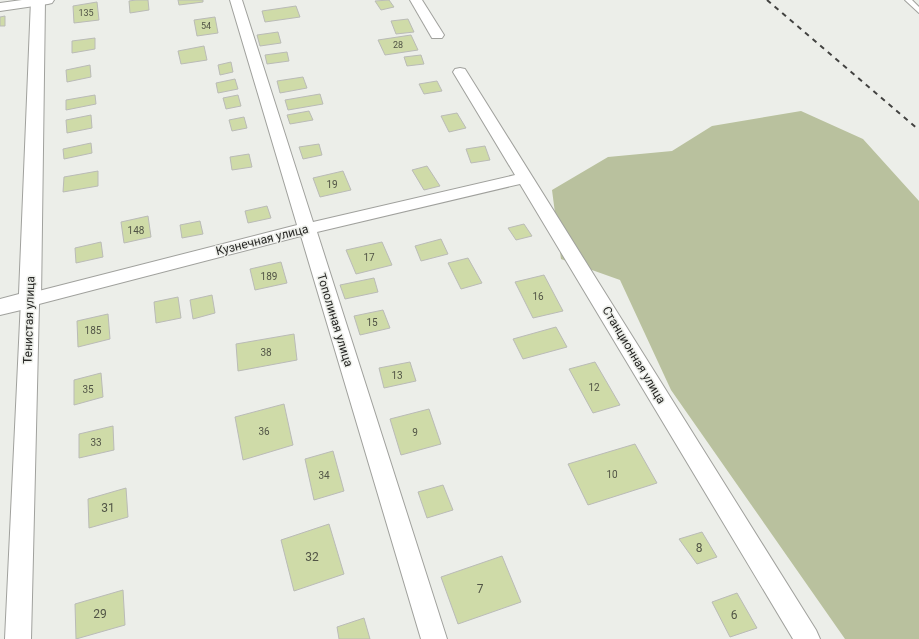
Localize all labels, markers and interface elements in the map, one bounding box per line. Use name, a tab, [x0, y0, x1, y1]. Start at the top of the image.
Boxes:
house number: 135	[78, 8, 94, 18]
house number: 54	[201, 21, 211, 31]
house number: 28	[393, 40, 403, 50]
house number: 19	[326, 179, 338, 190]
street label: Кузнечная улица	[214, 222, 310, 258]
house number: 148	[128, 225, 145, 236]
house number: 17	[363, 252, 375, 263]
house number: 189	[261, 271, 277, 282]
street label: Тополиная улица	[314, 272, 356, 368]
street label: Тенистая улица	[20, 276, 38, 364]
house number: 16	[532, 291, 544, 302]
street label: Станционная улица	[599, 304, 669, 406]
house number: 15	[366, 317, 378, 328]
house number: 185	[85, 325, 102, 336]
house number: 38	[260, 347, 272, 358]
house number: 13	[391, 370, 403, 381]
house number: 12	[588, 382, 600, 393]
house number: 35	[82, 384, 94, 395]
house number: 36	[258, 426, 270, 437]
house number: 9	[412, 427, 418, 438]
house number: 33	[90, 437, 102, 448]
house number: 10	[606, 469, 618, 480]
house number: 34	[318, 470, 330, 481]
house number: 31	[101, 501, 115, 515]
house number: 8	[696, 541, 703, 555]
house number: 32	[305, 550, 319, 564]
house number: 7	[477, 582, 484, 596]
house number: 29	[93, 607, 107, 621]
house number: 6	[731, 608, 738, 622]

